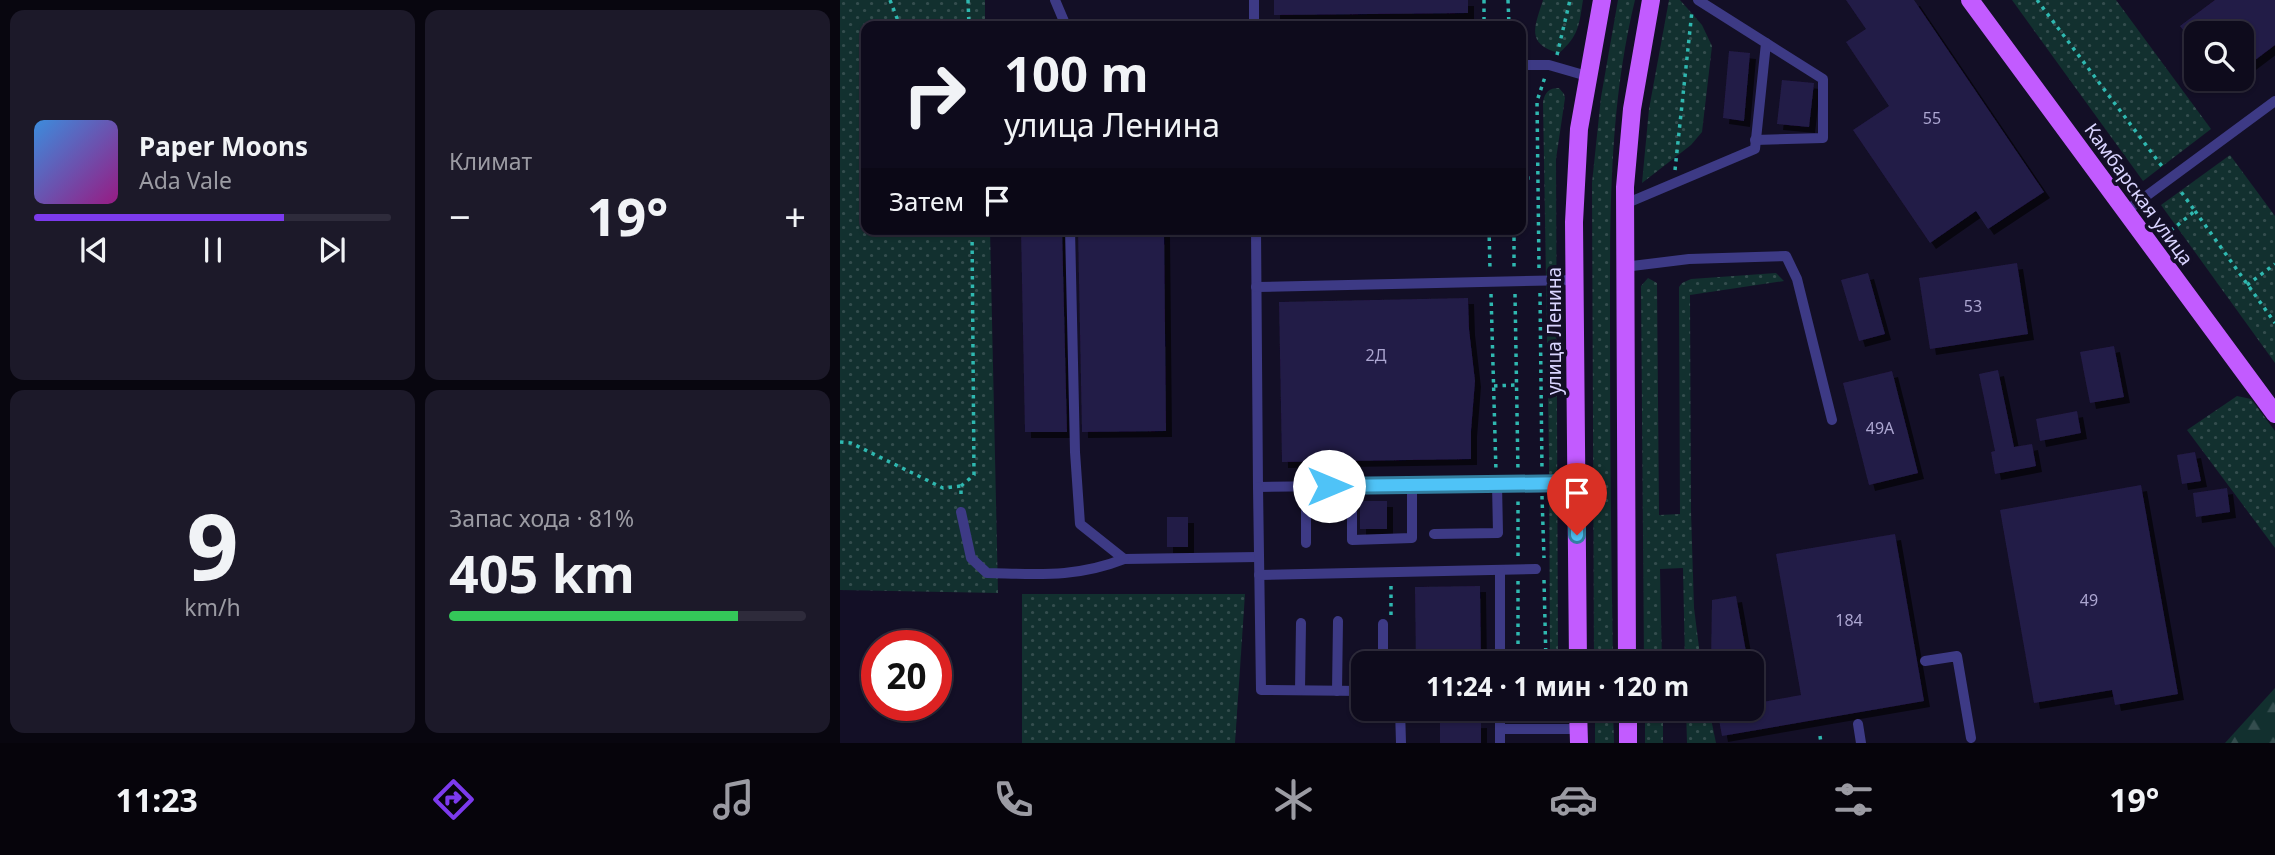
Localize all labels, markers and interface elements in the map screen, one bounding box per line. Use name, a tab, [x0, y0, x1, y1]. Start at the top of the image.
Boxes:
map controls	[2184, 21, 2254, 91]
button: search	[2184, 21, 2254, 91]
text: 100 m	[1004, 40, 1149, 106]
icon: right	[889, 49, 980, 140]
text: улица Ленина	[1004, 103, 1220, 146]
house number: 55	[1923, 107, 1941, 129]
street label: Камбарская улица	[2079, 118, 2199, 270]
text: Paper Moons	[139, 128, 308, 164]
text: Климат	[449, 145, 532, 177]
text: Ada Vale	[139, 164, 232, 196]
text: 19°	[587, 180, 668, 251]
icon: arrive	[978, 182, 1016, 220]
text: Затем	[889, 183, 964, 219]
text: −	[449, 190, 471, 242]
text: +	[784, 190, 806, 242]
icon: previous	[75, 231, 113, 269]
icon: pause	[194, 231, 232, 269]
icon: next	[313, 231, 351, 269]
street label: улица Ленина	[1541, 267, 1567, 395]
house number: 53	[1964, 295, 1982, 317]
house number: 2Д	[1366, 344, 1387, 366]
house number: 49А	[1866, 417, 1895, 439]
position arrow	[1292, 449, 1366, 523]
pin	[1547, 463, 1607, 535]
icon: arrive	[1558, 474, 1596, 512]
text: 9	[186, 483, 239, 607]
text: Запас хода · 81%	[449, 502, 634, 534]
text: 405 km	[449, 537, 635, 608]
house number: 49	[2080, 589, 2098, 611]
text: km/h	[184, 591, 241, 623]
house number: 184	[1835, 609, 1863, 631]
speed limit sign: 20	[861, 630, 952, 721]
text: 11:24 · 1 мин · 120 m	[1426, 668, 1689, 704]
icon: directions	[429, 775, 478, 824]
icon: music	[709, 775, 758, 824]
icon: phone	[989, 775, 1038, 824]
icon: climate	[1269, 775, 1318, 824]
icon: car	[1549, 775, 1598, 824]
icon: filters	[1829, 775, 1878, 824]
text: 11:23	[116, 778, 198, 821]
text: 19°	[2109, 778, 2159, 821]

